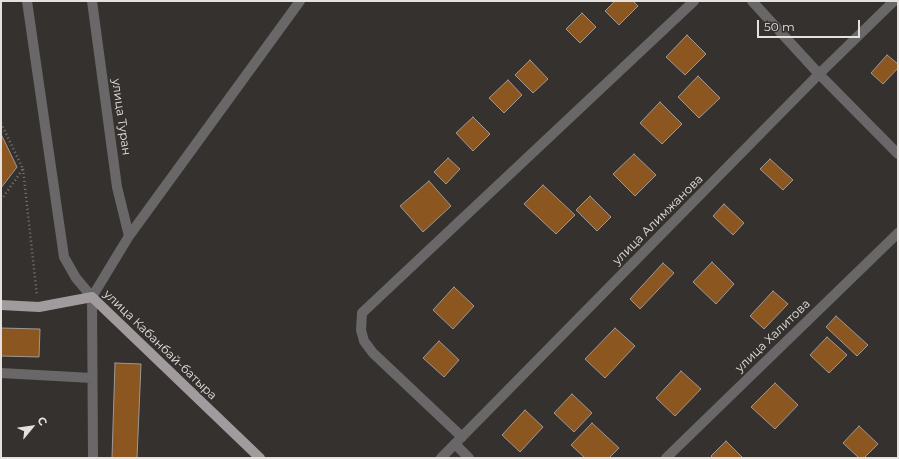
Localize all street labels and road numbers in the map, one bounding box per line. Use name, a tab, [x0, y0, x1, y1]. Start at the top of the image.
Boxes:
street label: улица Туран	[108, 78, 134, 156]
street label: улица Алимжанова	[610, 172, 706, 268]
street label: улица Кабанбай-батыра	[100, 287, 220, 403]
street label: улица Халитова	[733, 297, 813, 375]

